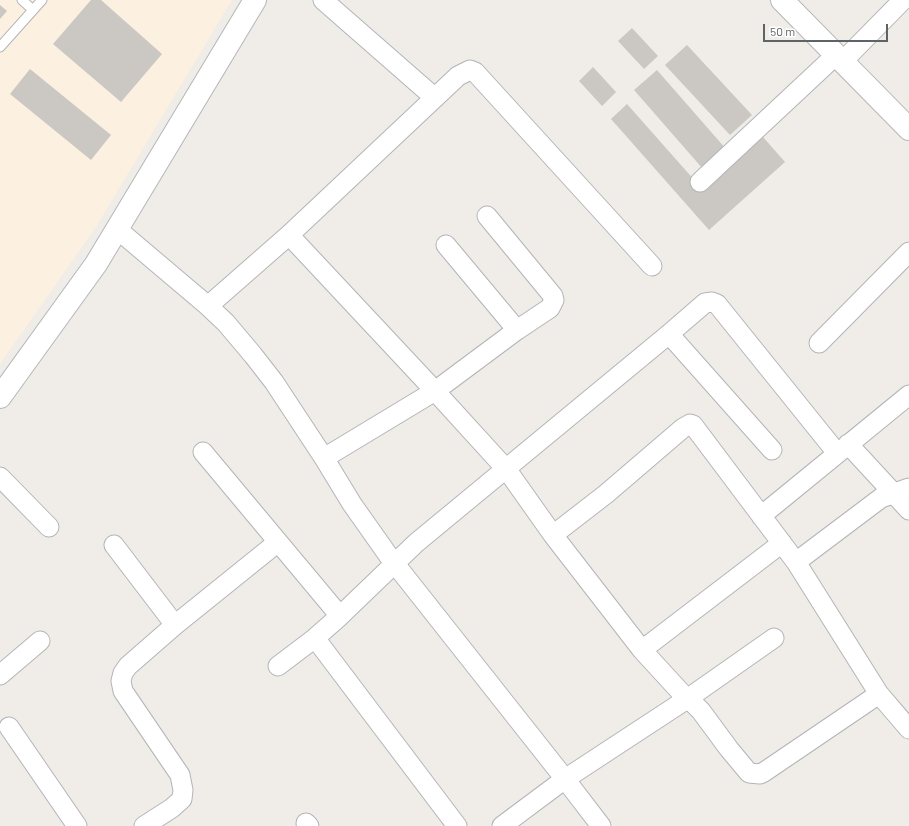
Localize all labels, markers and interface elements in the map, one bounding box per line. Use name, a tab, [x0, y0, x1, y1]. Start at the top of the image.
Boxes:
scale bar	[765, 16, 890, 42]
text: 50 m	[770, 24, 795, 38]

